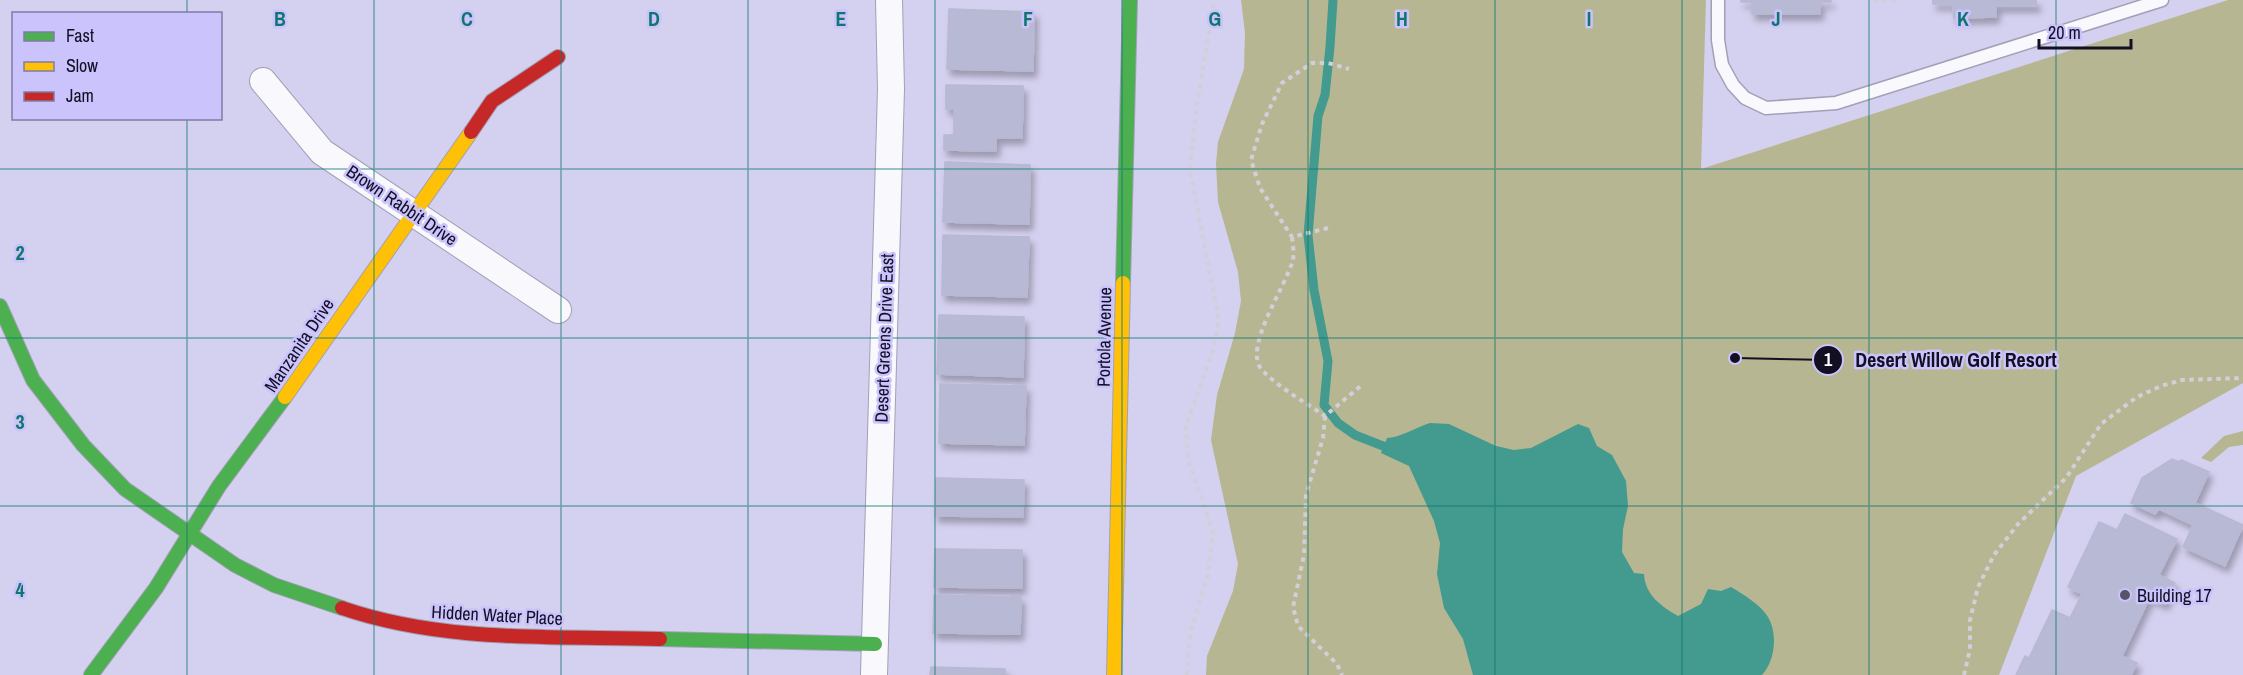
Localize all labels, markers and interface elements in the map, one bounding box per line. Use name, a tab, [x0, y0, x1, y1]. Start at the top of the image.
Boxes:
text: B	[274, 5, 286, 32]
text: C	[461, 5, 473, 32]
text: D	[648, 5, 660, 32]
text: E	[836, 5, 847, 32]
text: F	[1023, 5, 1033, 32]
text: G	[1209, 5, 1221, 32]
text: H	[1396, 5, 1408, 32]
text: I	[1587, 5, 1591, 32]
text: J	[1771, 5, 1781, 32]
text: K	[1957, 5, 1969, 32]
legend	[12, 12, 222, 120]
scale bar	[2039, 12, 2130, 50]
text: 20 m	[2048, 20, 2081, 45]
text: Fast	[66, 23, 94, 48]
text: Slow	[66, 53, 98, 78]
text: Jam	[66, 83, 94, 108]
street label: Brown Rabbit Drive	[342, 159, 462, 251]
text: 2	[15, 239, 25, 266]
street label: Desert Greens Drive East	[869, 253, 899, 423]
street label: Portola Avenue	[1091, 287, 1117, 387]
street label: Manzanita Drive	[258, 293, 340, 397]
callout: Desert Willow Golf Resort	[1813, 341, 2068, 379]
text: Desert Willow Golf Resort	[1855, 346, 2057, 373]
text: 1	[1824, 347, 1833, 372]
text: 3	[15, 408, 25, 435]
text: 4	[15, 576, 25, 603]
place label: Building 17	[2137, 583, 2212, 608]
marker: Building 17	[2118, 588, 2132, 602]
street label: Hidden Water Place	[431, 599, 563, 631]

